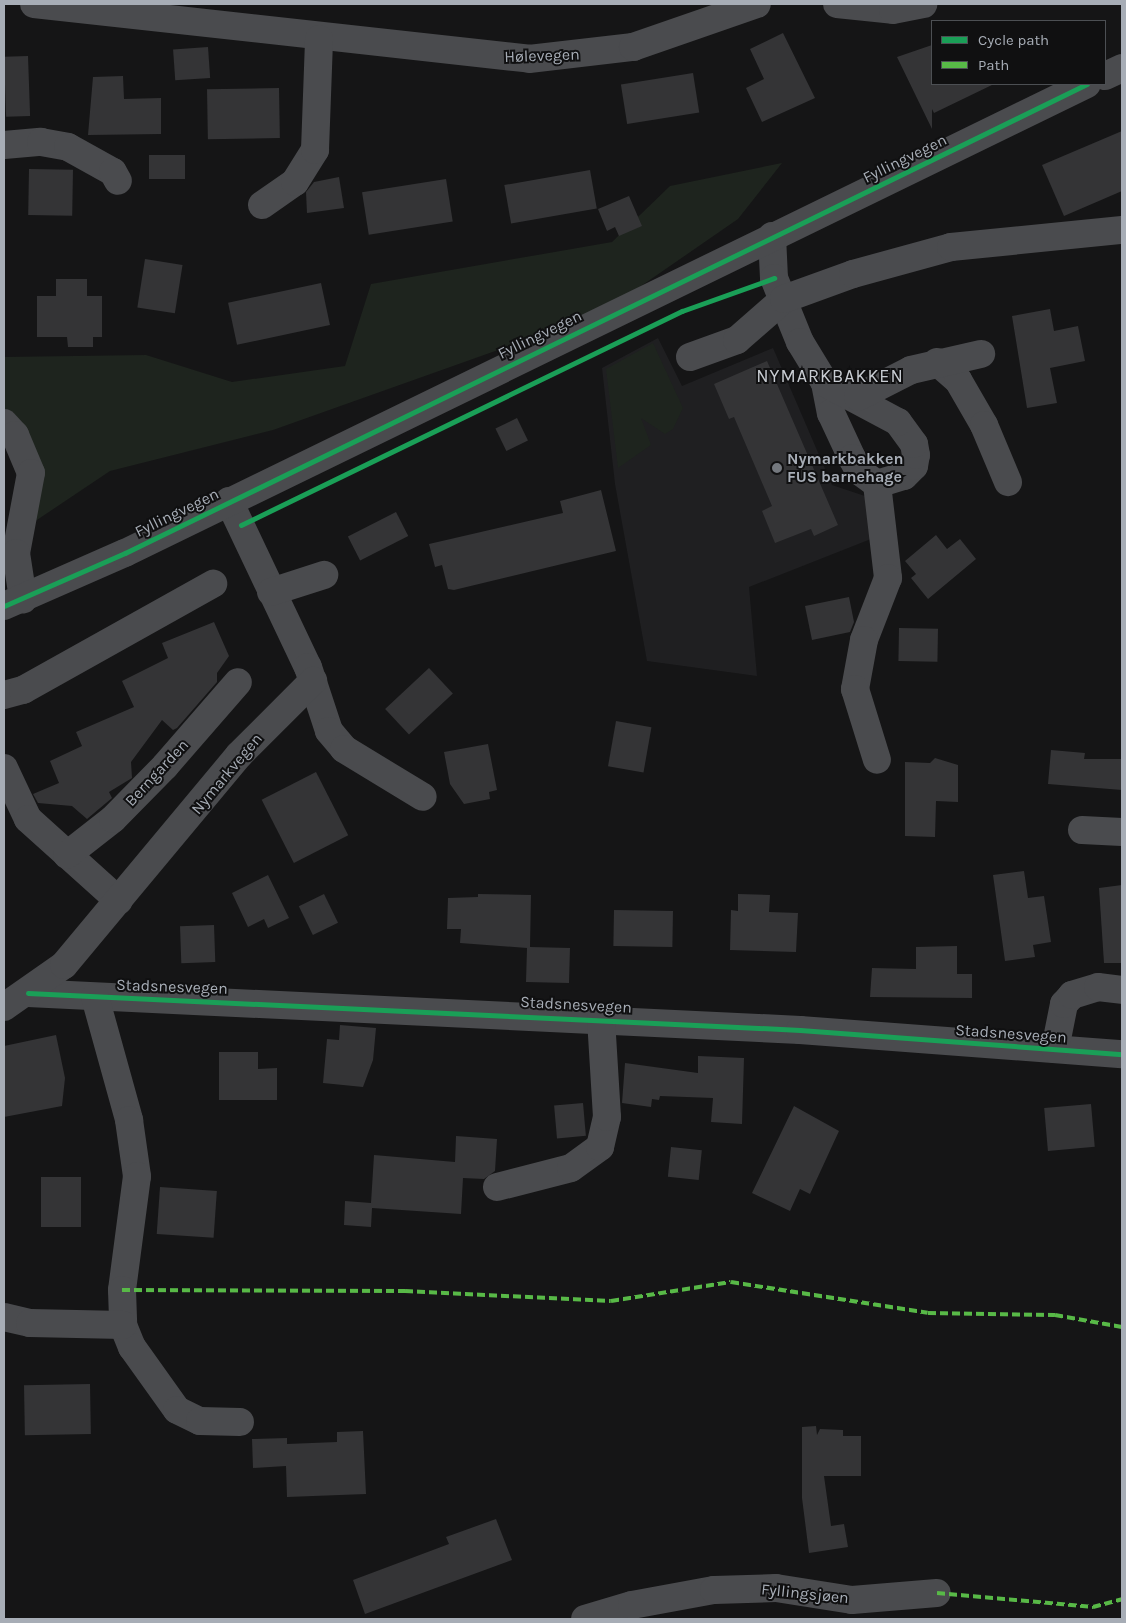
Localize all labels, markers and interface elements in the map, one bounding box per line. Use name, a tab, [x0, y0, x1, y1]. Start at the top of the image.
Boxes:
legend	[931, 20, 1106, 85]
text: Cycle path	[978, 31, 1049, 49]
street label: Hølevegen	[504, 45, 580, 67]
text: Path	[978, 56, 1009, 74]
street label: Fyllingvegen	[860, 130, 950, 188]
street label: Fyllingvegen	[495, 306, 585, 364]
district label: NYMARKBAKKEN	[755, 365, 905, 387]
place label: Nymarkbakken FUS barnehage	[787, 449, 903, 487]
marker: Nymarkbakken FUS barnehage	[771, 462, 783, 474]
street label: Fyllingvegen	[132, 484, 222, 542]
street label: Nymarkvegen	[187, 729, 267, 819]
street label: Berngarden	[121, 736, 193, 810]
street label: Stadsnesvegen	[116, 975, 228, 999]
street label: Stadsnesvegen	[520, 992, 632, 1018]
street label: Stadsnesvegen	[955, 1021, 1067, 1047]
street label: Fyllingsjøen	[760, 1580, 850, 1608]

